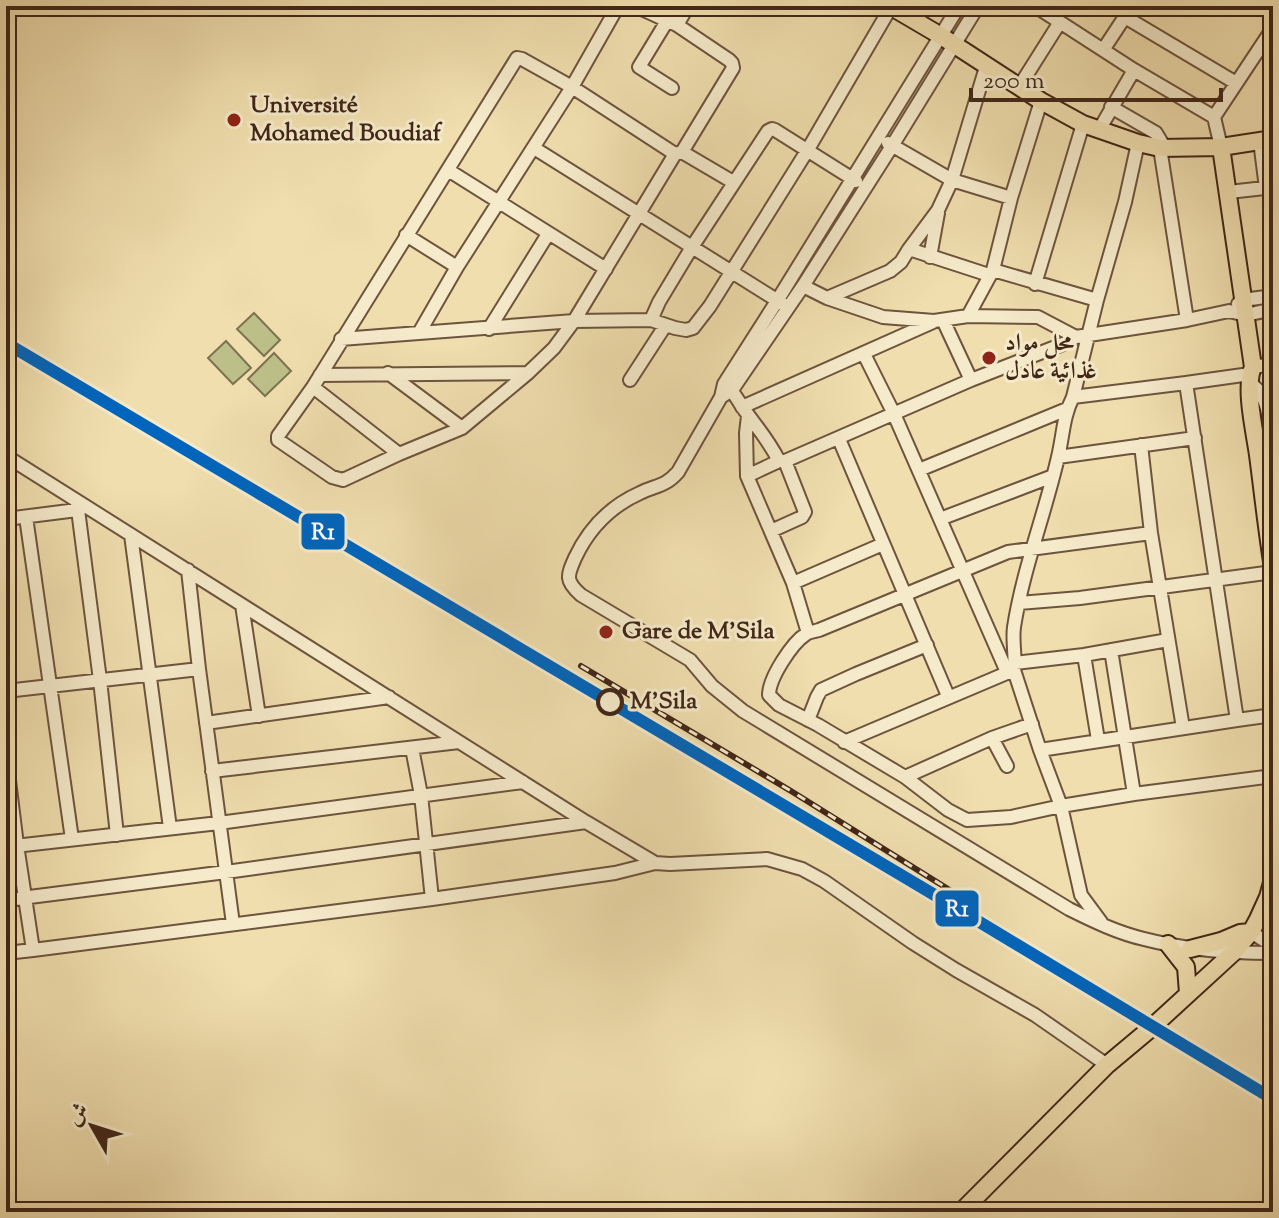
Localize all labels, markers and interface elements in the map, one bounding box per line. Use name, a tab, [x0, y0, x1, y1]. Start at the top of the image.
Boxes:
scale bar	[971, 52, 1221, 102]
text: 200 m	[983, 65, 1045, 99]
place label: Université Mohamed Boudiaf	[250, 89, 443, 151]
marker: Université Mohamed Boudiaf	[225, 111, 243, 129]
place label: محل مواد غذائية عادل	[1005, 327, 1097, 389]
marker: محل مواد غذائية عادل	[980, 349, 998, 367]
line badge: R1	[300, 512, 346, 551]
text: R1	[311, 518, 335, 550]
place label: Gare de M'Sila	[622, 615, 775, 649]
marker: Gare de M'Sila	[597, 623, 615, 641]
place label: M'Sila	[630, 685, 698, 719]
marker: M'Sila	[597, 689, 623, 715]
line badge: R1	[934, 889, 980, 928]
text: R1	[945, 895, 969, 927]
north arrow	[52, 1086, 132, 1166]
text: ش	[59, 1097, 98, 1134]

